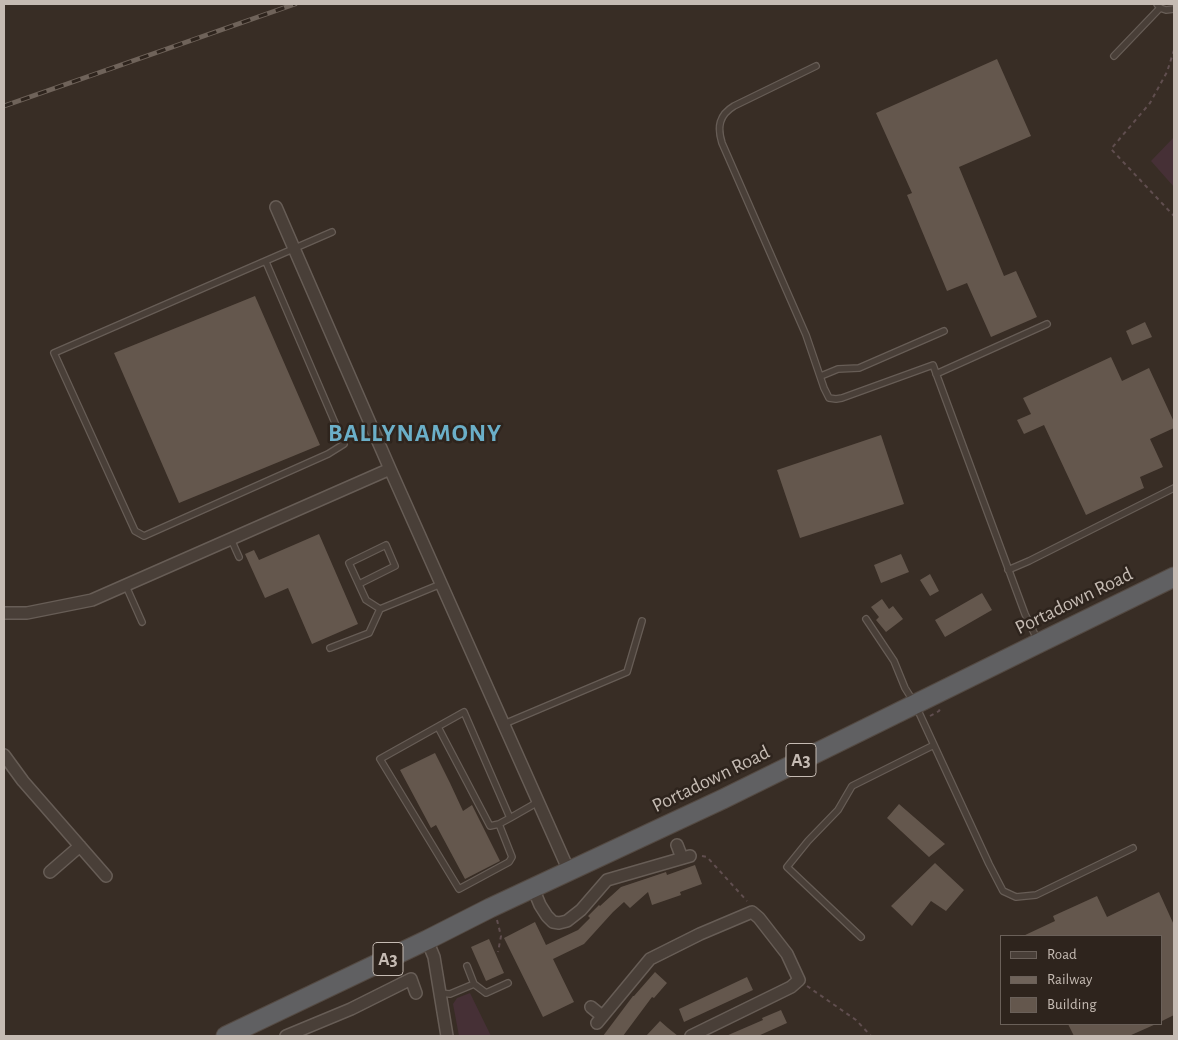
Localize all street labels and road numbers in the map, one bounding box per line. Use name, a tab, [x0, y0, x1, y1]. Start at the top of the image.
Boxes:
street label: Portadown Road	[1011, 562, 1137, 640]
street label: Portadown Road	[648, 740, 774, 818]
road number: A3	[786, 744, 816, 776]
road number: A3	[373, 942, 403, 976]

